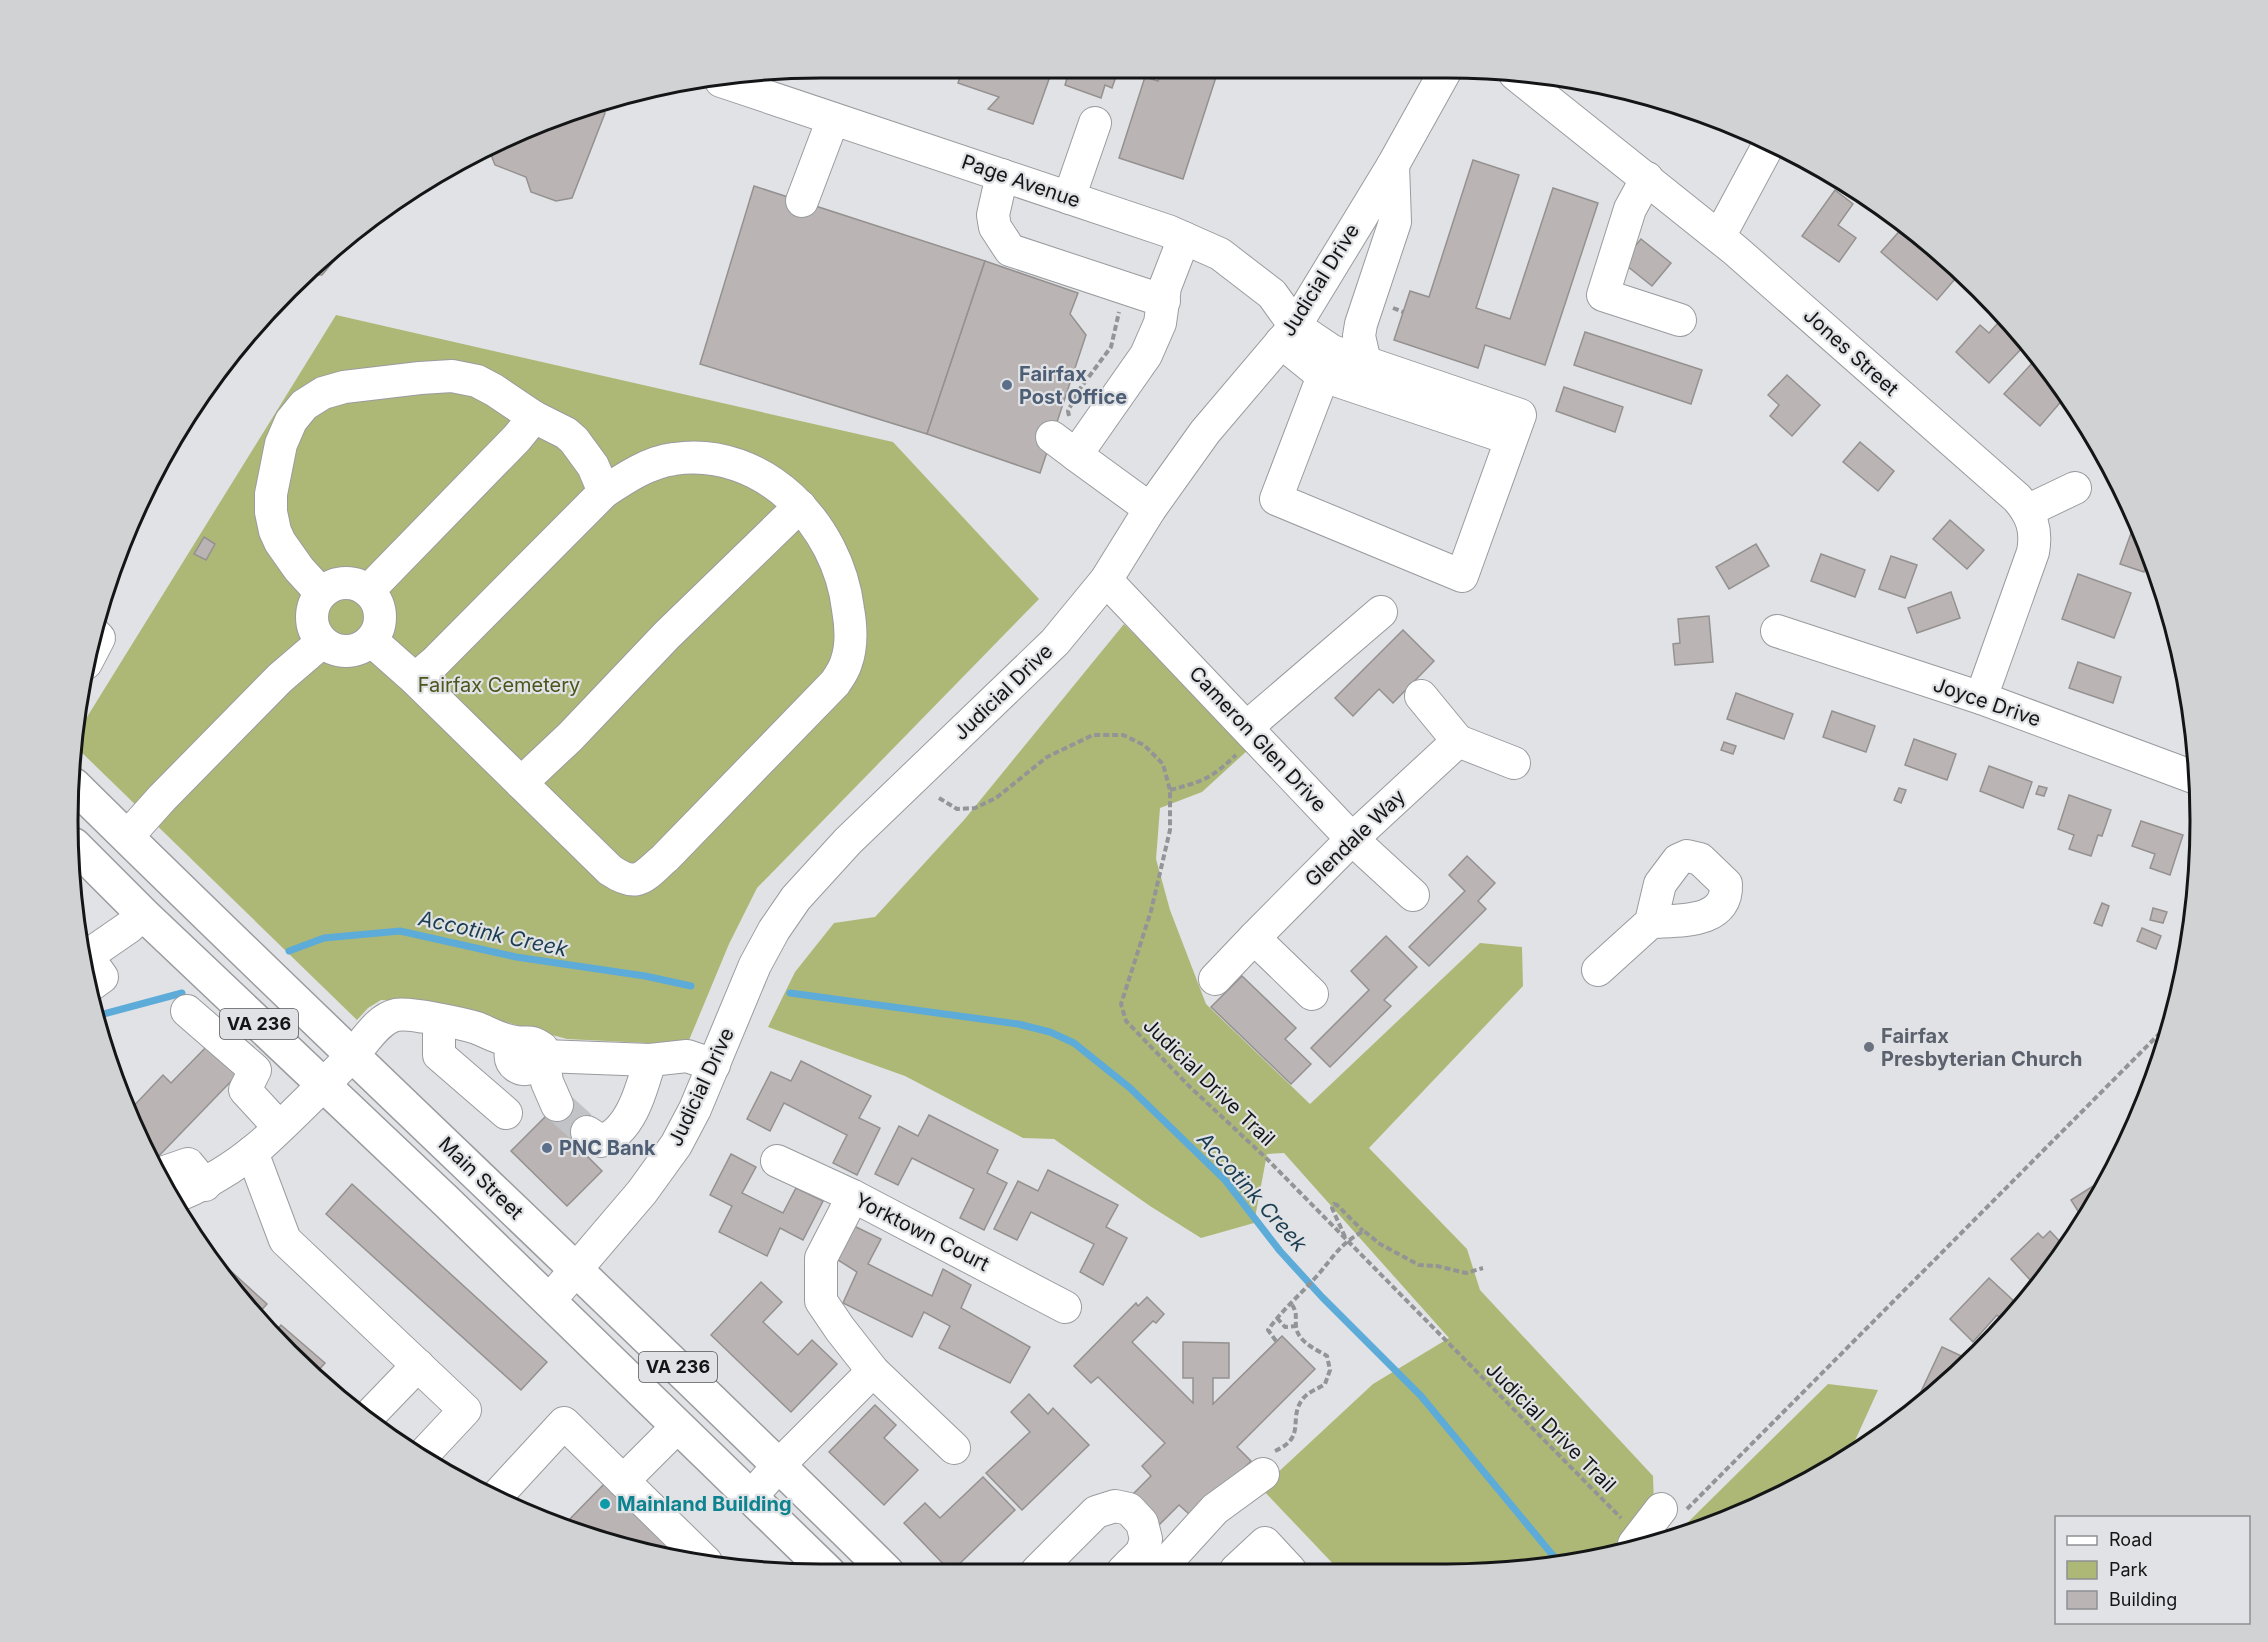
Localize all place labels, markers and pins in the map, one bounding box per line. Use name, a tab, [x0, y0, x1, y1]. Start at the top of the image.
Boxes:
place label: Fairfax Post Office	[1019, 362, 1127, 409]
marker: Fairfax Post Office	[1000, 378, 1014, 392]
place label: Fairfax Presbyterian Church	[1881, 1024, 2082, 1071]
marker: Fairfax Presbyterian Church	[1862, 1040, 1876, 1054]
place label: PNC Bank	[559, 1136, 656, 1160]
marker: PNC Bank	[540, 1141, 554, 1155]
place label: Mainland Building	[617, 1492, 792, 1516]
marker: Mainland Building	[598, 1497, 612, 1511]

